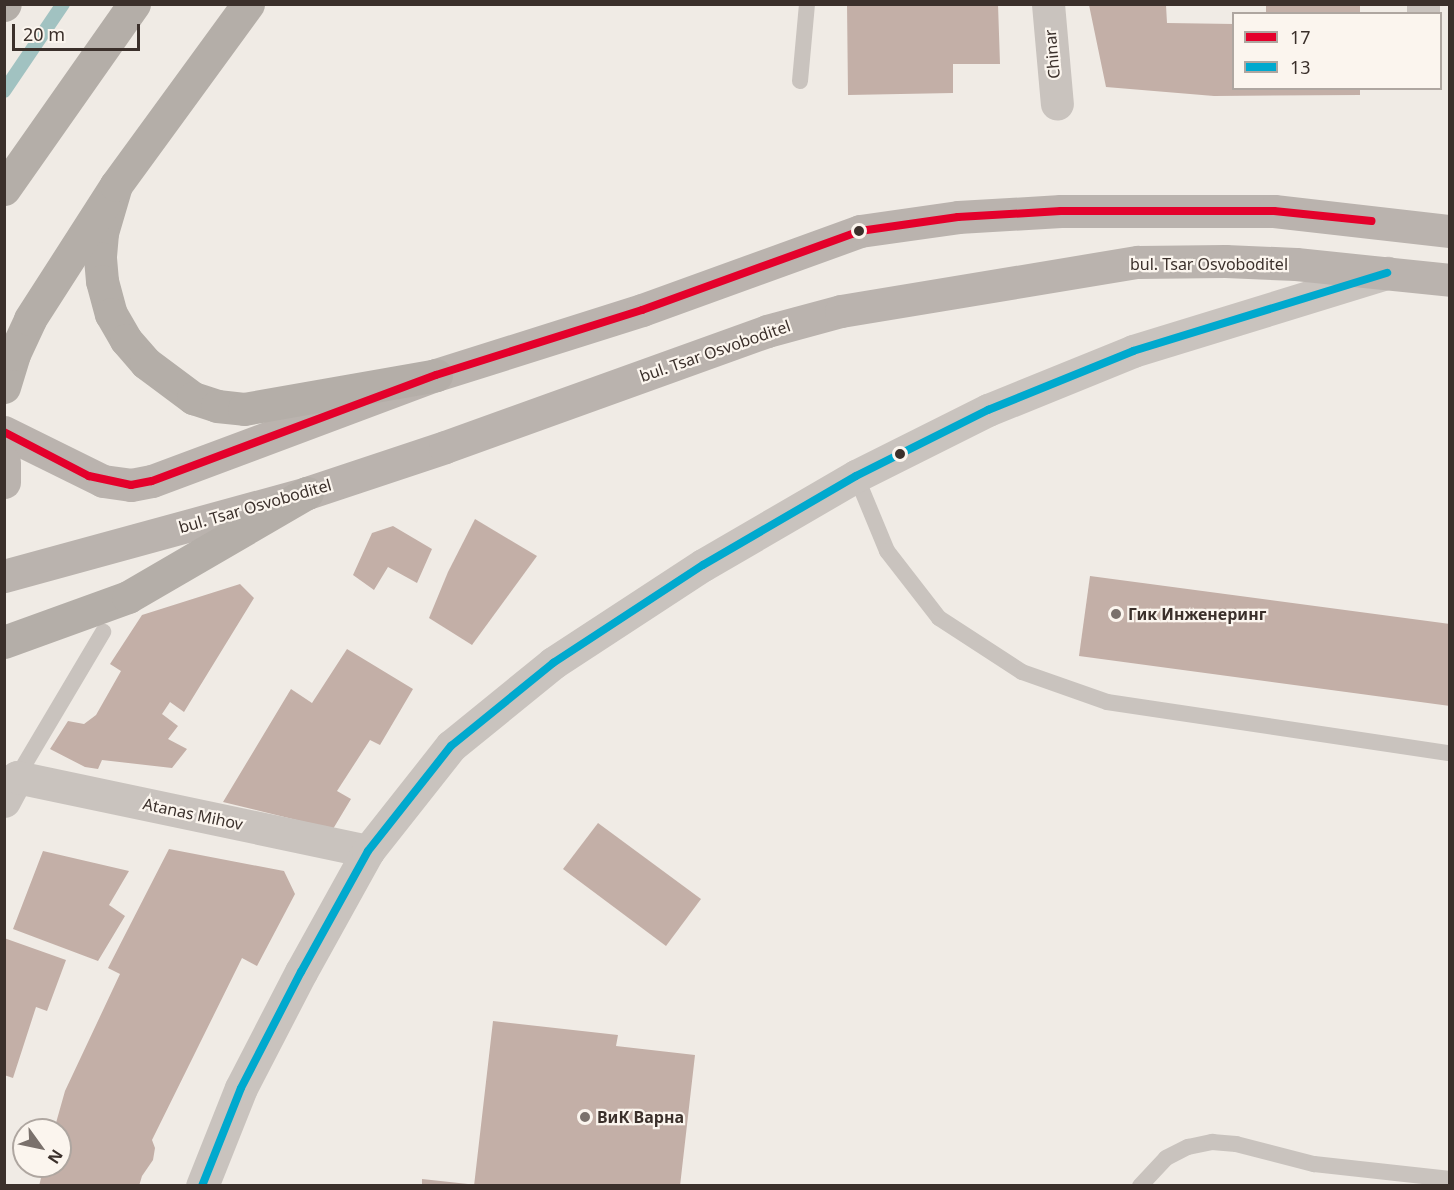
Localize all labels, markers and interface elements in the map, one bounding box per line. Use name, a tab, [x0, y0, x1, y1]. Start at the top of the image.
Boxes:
scale bar	[15, 12, 142, 50]
legend	[1232, 12, 1442, 90]
text: 20 m	[23, 22, 65, 46]
text: 17	[1290, 25, 1311, 49]
street label: Chinar	[1040, 28, 1064, 80]
text: 13	[1290, 55, 1311, 79]
unlabelled marker	[853, 225, 865, 237]
street label: bul. Tsar Osvoboditel	[1130, 254, 1288, 274]
street label: bul. Tsar Osvoboditel	[637, 316, 793, 386]
unlabelled marker	[894, 448, 906, 460]
street label: bul. Tsar Osvoboditel	[176, 475, 334, 537]
place label: Гик Инженеринг	[1128, 604, 1266, 624]
marker: Гик Инженеринг	[1109, 607, 1123, 621]
street label: Atanas Mihov	[141, 794, 245, 834]
place label: ВиК Варна	[597, 1107, 684, 1127]
marker: ВиК Варна	[578, 1110, 592, 1124]
north arrow	[12, 1118, 72, 1178]
text: N	[43, 1145, 68, 1168]

